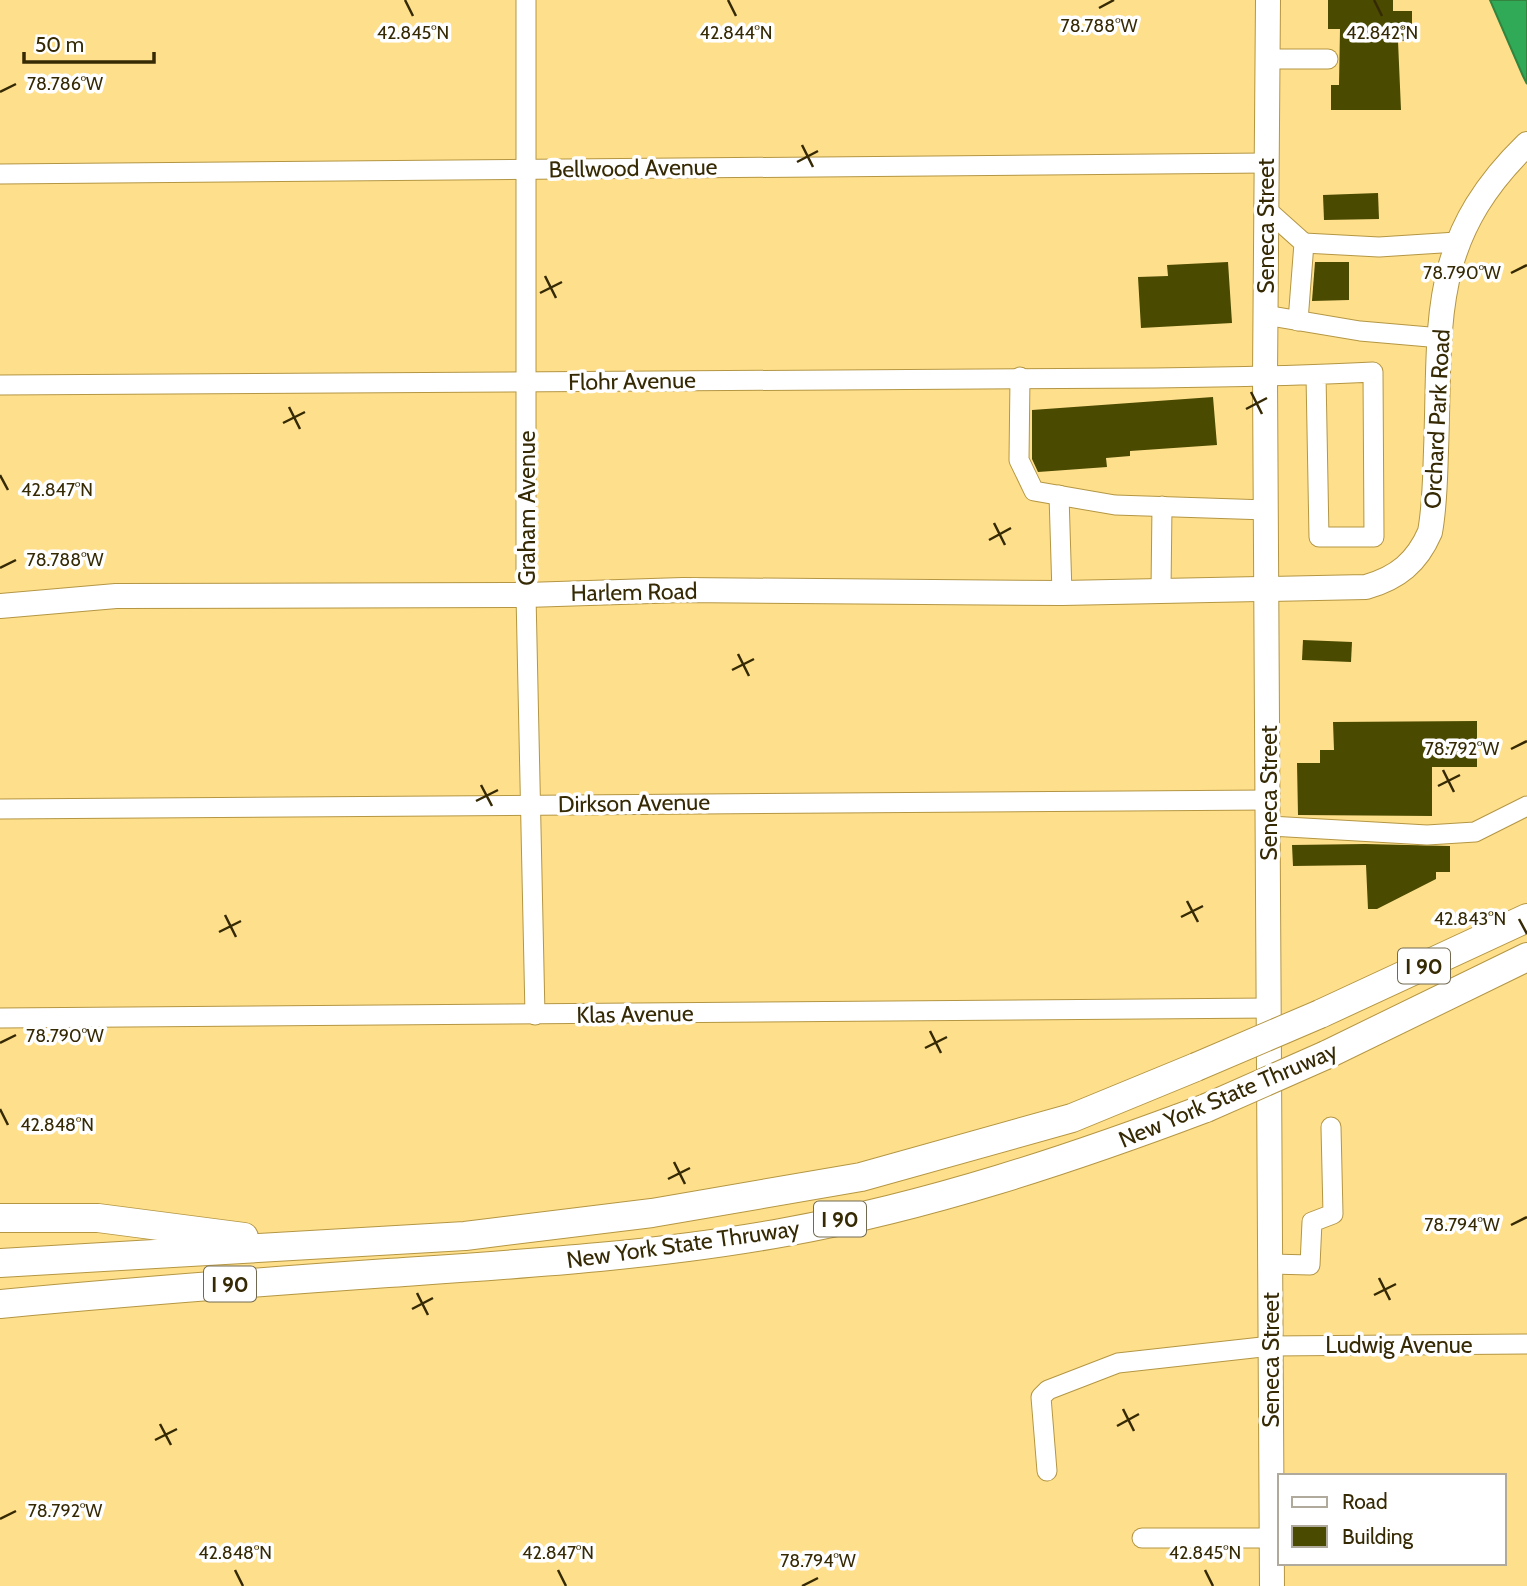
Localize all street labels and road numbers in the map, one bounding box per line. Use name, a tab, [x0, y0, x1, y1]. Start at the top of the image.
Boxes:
street label: Bellwood Avenue	[548, 153, 718, 183]
street label: Seneca Street	[1252, 158, 1280, 294]
street label: Orchard Park Road	[1418, 328, 1456, 510]
street label: Flohr Avenue	[568, 366, 696, 396]
street label: Graham Avenue	[513, 430, 541, 586]
street label: Harlem Road	[570, 577, 698, 607]
street label: Seneca Street	[1255, 725, 1283, 861]
street label: Dirkson Avenue	[558, 788, 711, 818]
road number: I 90	[1398, 948, 1450, 984]
street label: Klas Avenue	[576, 999, 694, 1029]
street label: New York State Thruway	[1114, 1036, 1342, 1154]
road number: I 90	[814, 1202, 866, 1236]
street label: New York State Thruway	[565, 1214, 802, 1274]
road number: I 90	[204, 1266, 256, 1302]
street label: Seneca Street	[1257, 1292, 1285, 1428]
street label: Ludwig Avenue	[1325, 1331, 1473, 1359]

